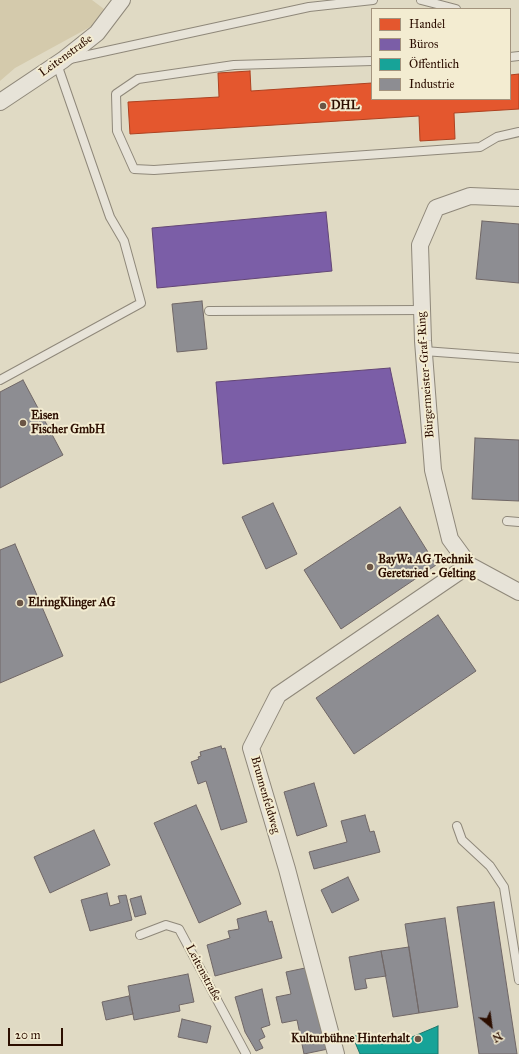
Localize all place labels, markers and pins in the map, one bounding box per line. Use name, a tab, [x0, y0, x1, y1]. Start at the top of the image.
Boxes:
place label: DHL	[331, 99, 360, 113]
marker: DHL	[318, 101, 328, 111]
place label: Eisen Fischer GmbH	[31, 409, 105, 437]
marker: Eisen Fischer GmbH	[18, 418, 28, 428]
place label: BayWa AG Technik Geretsried - Gelting	[378, 553, 475, 581]
marker: BayWa AG Technik Geretsried - Gelting	[365, 562, 375, 572]
place label: ElringKlinger AG	[28, 596, 115, 610]
marker: ElringKlinger AG	[15, 598, 25, 608]
place label: Kulturbühne Hinterhalt	[291, 1032, 410, 1046]
marker: Kulturbühne Hinterhalt	[413, 1034, 423, 1044]

